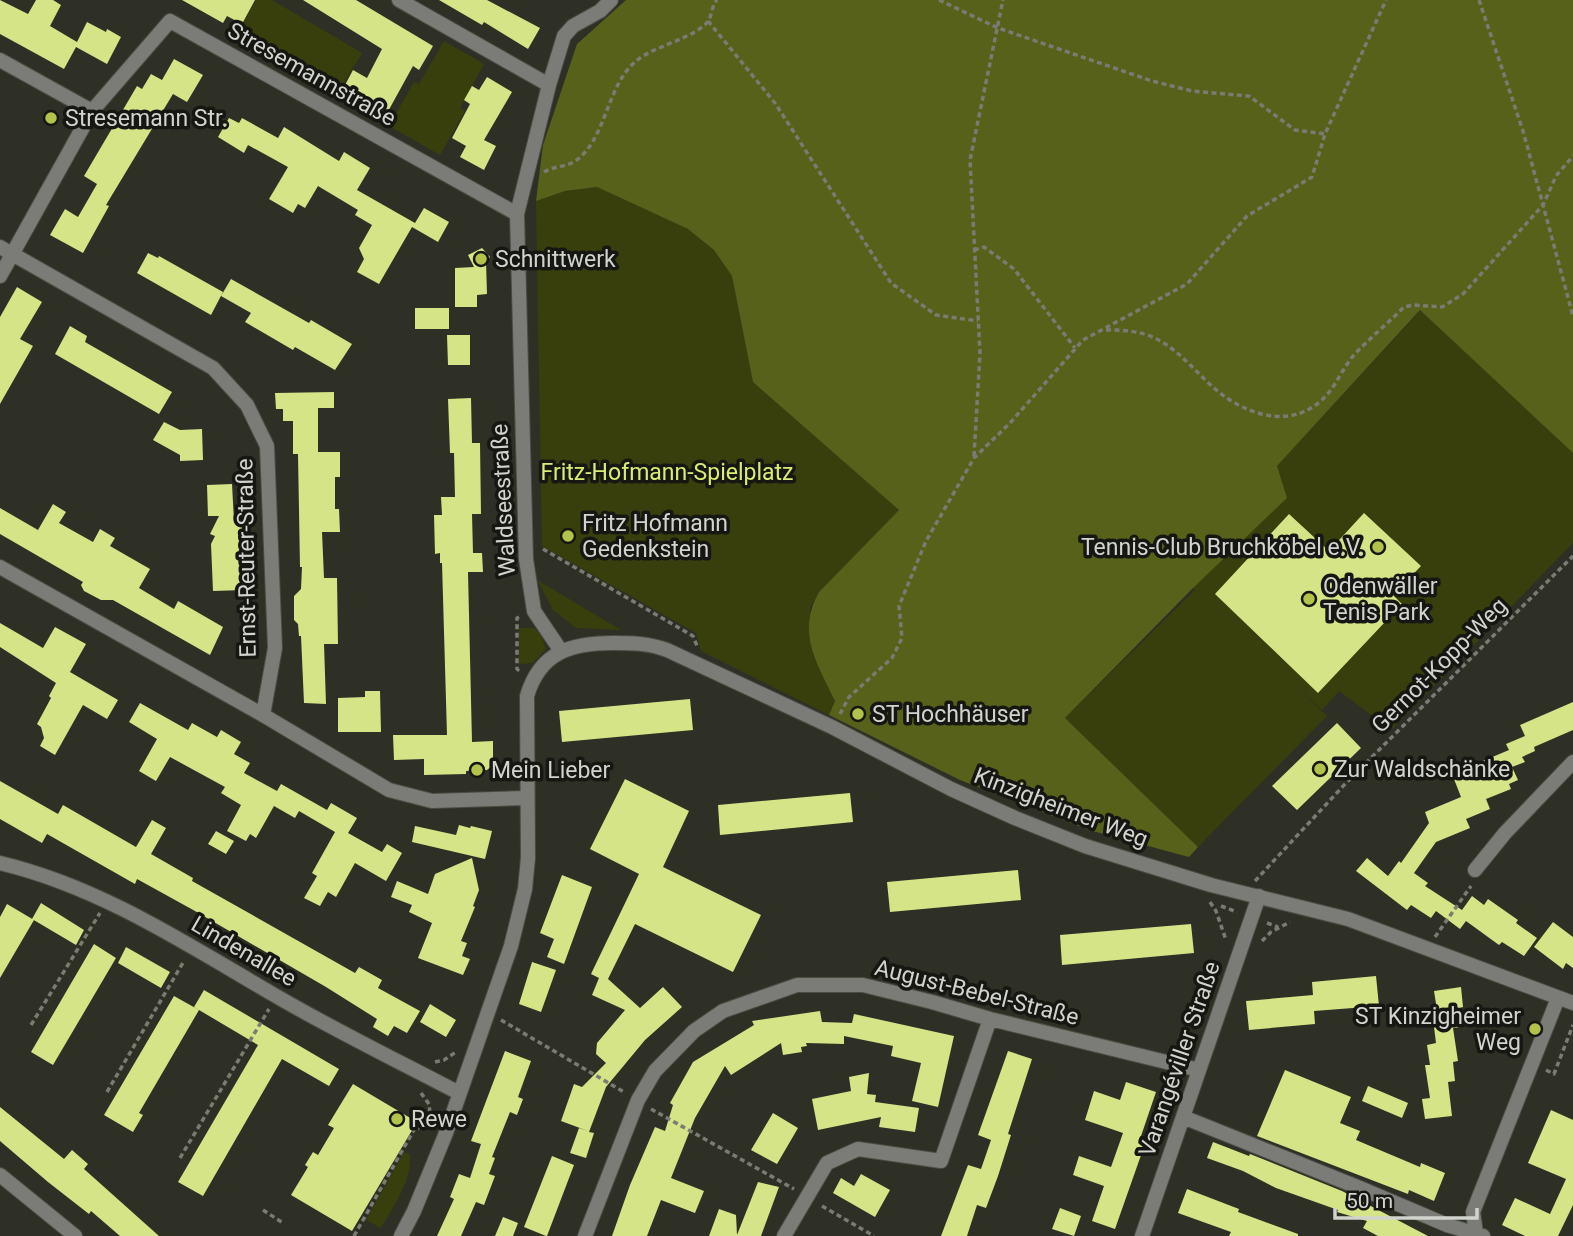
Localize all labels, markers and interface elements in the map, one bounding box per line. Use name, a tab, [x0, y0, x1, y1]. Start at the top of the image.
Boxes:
street label: Stresemannstraße	[223, 17, 401, 132]
place label: Stresemann Str.	[65, 105, 227, 132]
marker: Stresemann Str.	[43, 110, 59, 126]
place label: Schnittwerk	[495, 246, 616, 273]
marker: Schnittwerk	[473, 251, 489, 267]
street label: Waldseestraße	[486, 423, 521, 577]
street label: Ernst-Reuter-Straße	[231, 458, 262, 658]
park label: Fritz-Hofmann-Spielplatz	[541, 459, 793, 486]
place label: Fritz Hofmann Gedenkstein	[582, 510, 728, 563]
marker: Fritz Hofmann Gedenkstein	[560, 528, 576, 544]
place label: Tennis-Club Bruchköbel e.V.	[1081, 534, 1364, 561]
marker: Tennis-Club Bruchköbel e.V.	[1370, 539, 1386, 555]
place label: Odenwäller Tenis Park	[1323, 573, 1438, 626]
marker: Odenwäller Tenis Park	[1301, 591, 1317, 607]
street label: Gernot-Kopp-Weg	[1366, 592, 1513, 739]
place label: ST Hochhäuser	[872, 701, 1029, 728]
marker: ST Hochhäuser	[850, 706, 866, 722]
place label: Zur Waldschänke	[1334, 756, 1510, 783]
place label: Mein Lieber	[491, 757, 611, 784]
marker: Zur Waldschänke	[1312, 761, 1328, 777]
marker: Mein Lieber	[469, 762, 485, 778]
street label: Kinzigheimer Weg	[970, 762, 1152, 853]
street label: Lindenallee	[186, 911, 301, 992]
street label: August-Bebel-Straße	[872, 954, 1082, 1031]
street label: Varangéviller Straße	[1133, 958, 1226, 1160]
place label: ST Kinzigheimer Weg	[1355, 1003, 1521, 1056]
marker: ST Kinzigheimer Weg	[1527, 1021, 1543, 1037]
place label: Rewe	[411, 1106, 467, 1133]
marker: Rewe	[389, 1111, 405, 1127]
scale bar	[1335, 1176, 1477, 1220]
text: 50 m	[1346, 1189, 1393, 1213]

